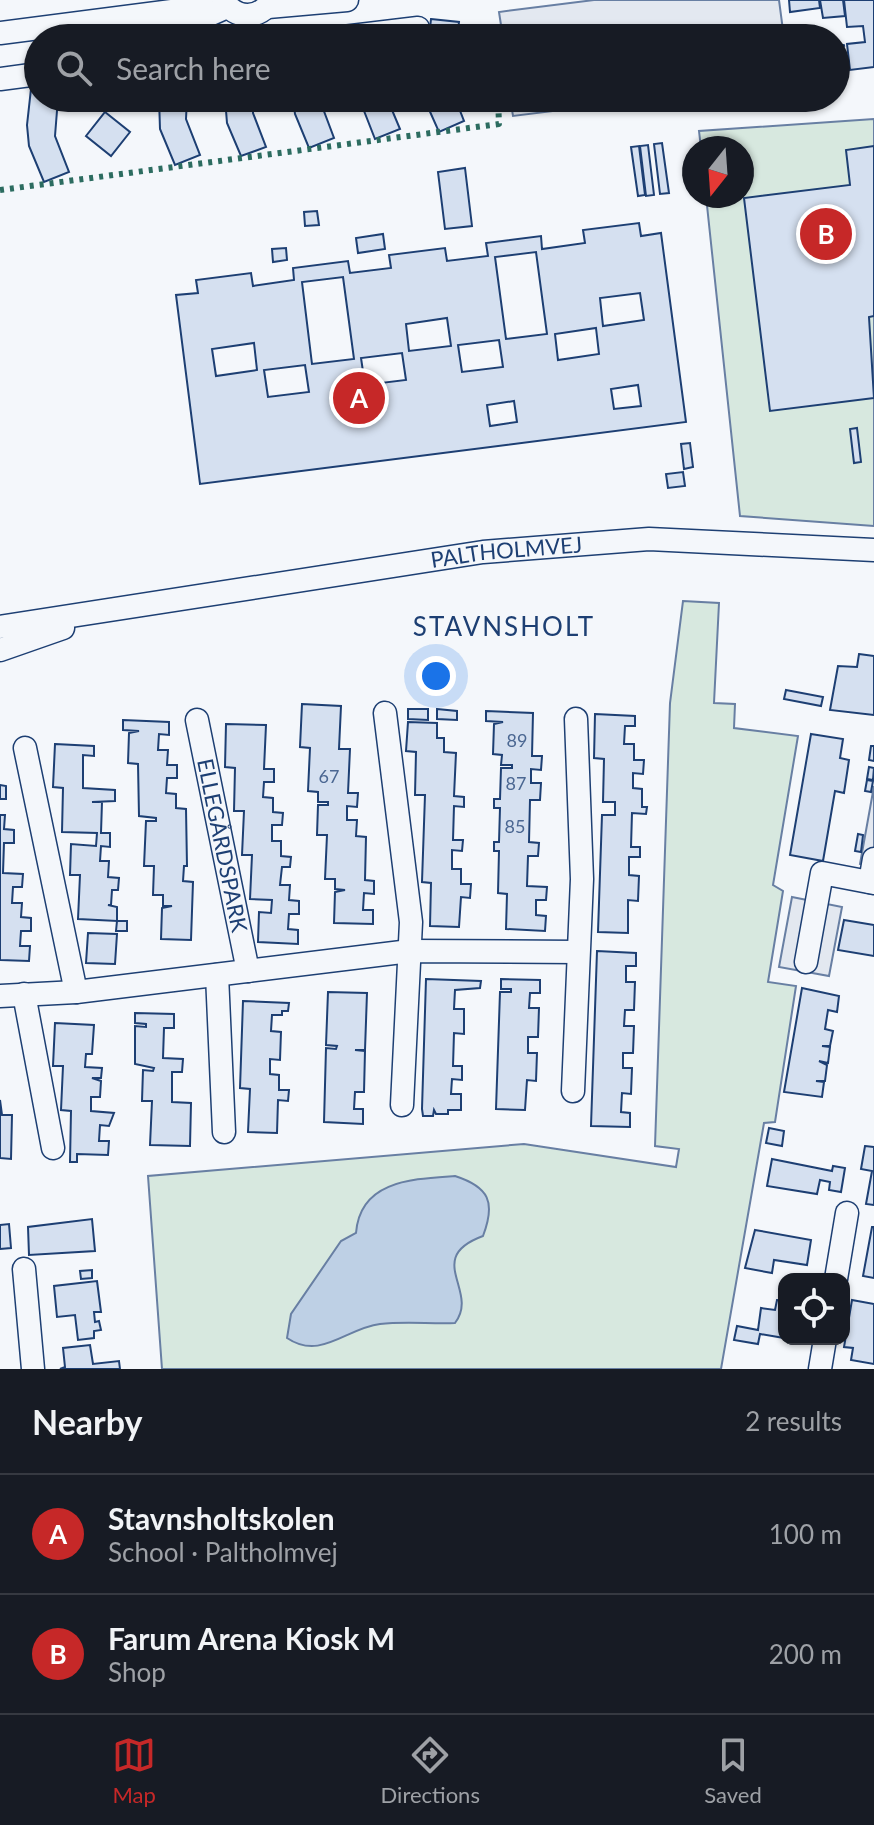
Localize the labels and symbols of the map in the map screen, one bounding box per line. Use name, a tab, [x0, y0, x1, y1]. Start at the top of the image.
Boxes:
north arrow	[682, 136, 754, 208]
pin: B	[800, 204, 852, 264]
pin: A	[333, 368, 385, 428]
street label: PALTHOLMVEJ	[429, 530, 583, 573]
district label: STAVNSHOLT	[413, 610, 595, 642]
your location	[416, 656, 456, 696]
house number: 89	[507, 729, 527, 751]
street label: ELLEGÅRDSPARK	[192, 756, 254, 935]
house number: 67	[319, 765, 339, 787]
house number: 87	[506, 772, 526, 794]
house number: 85	[505, 815, 525, 837]

